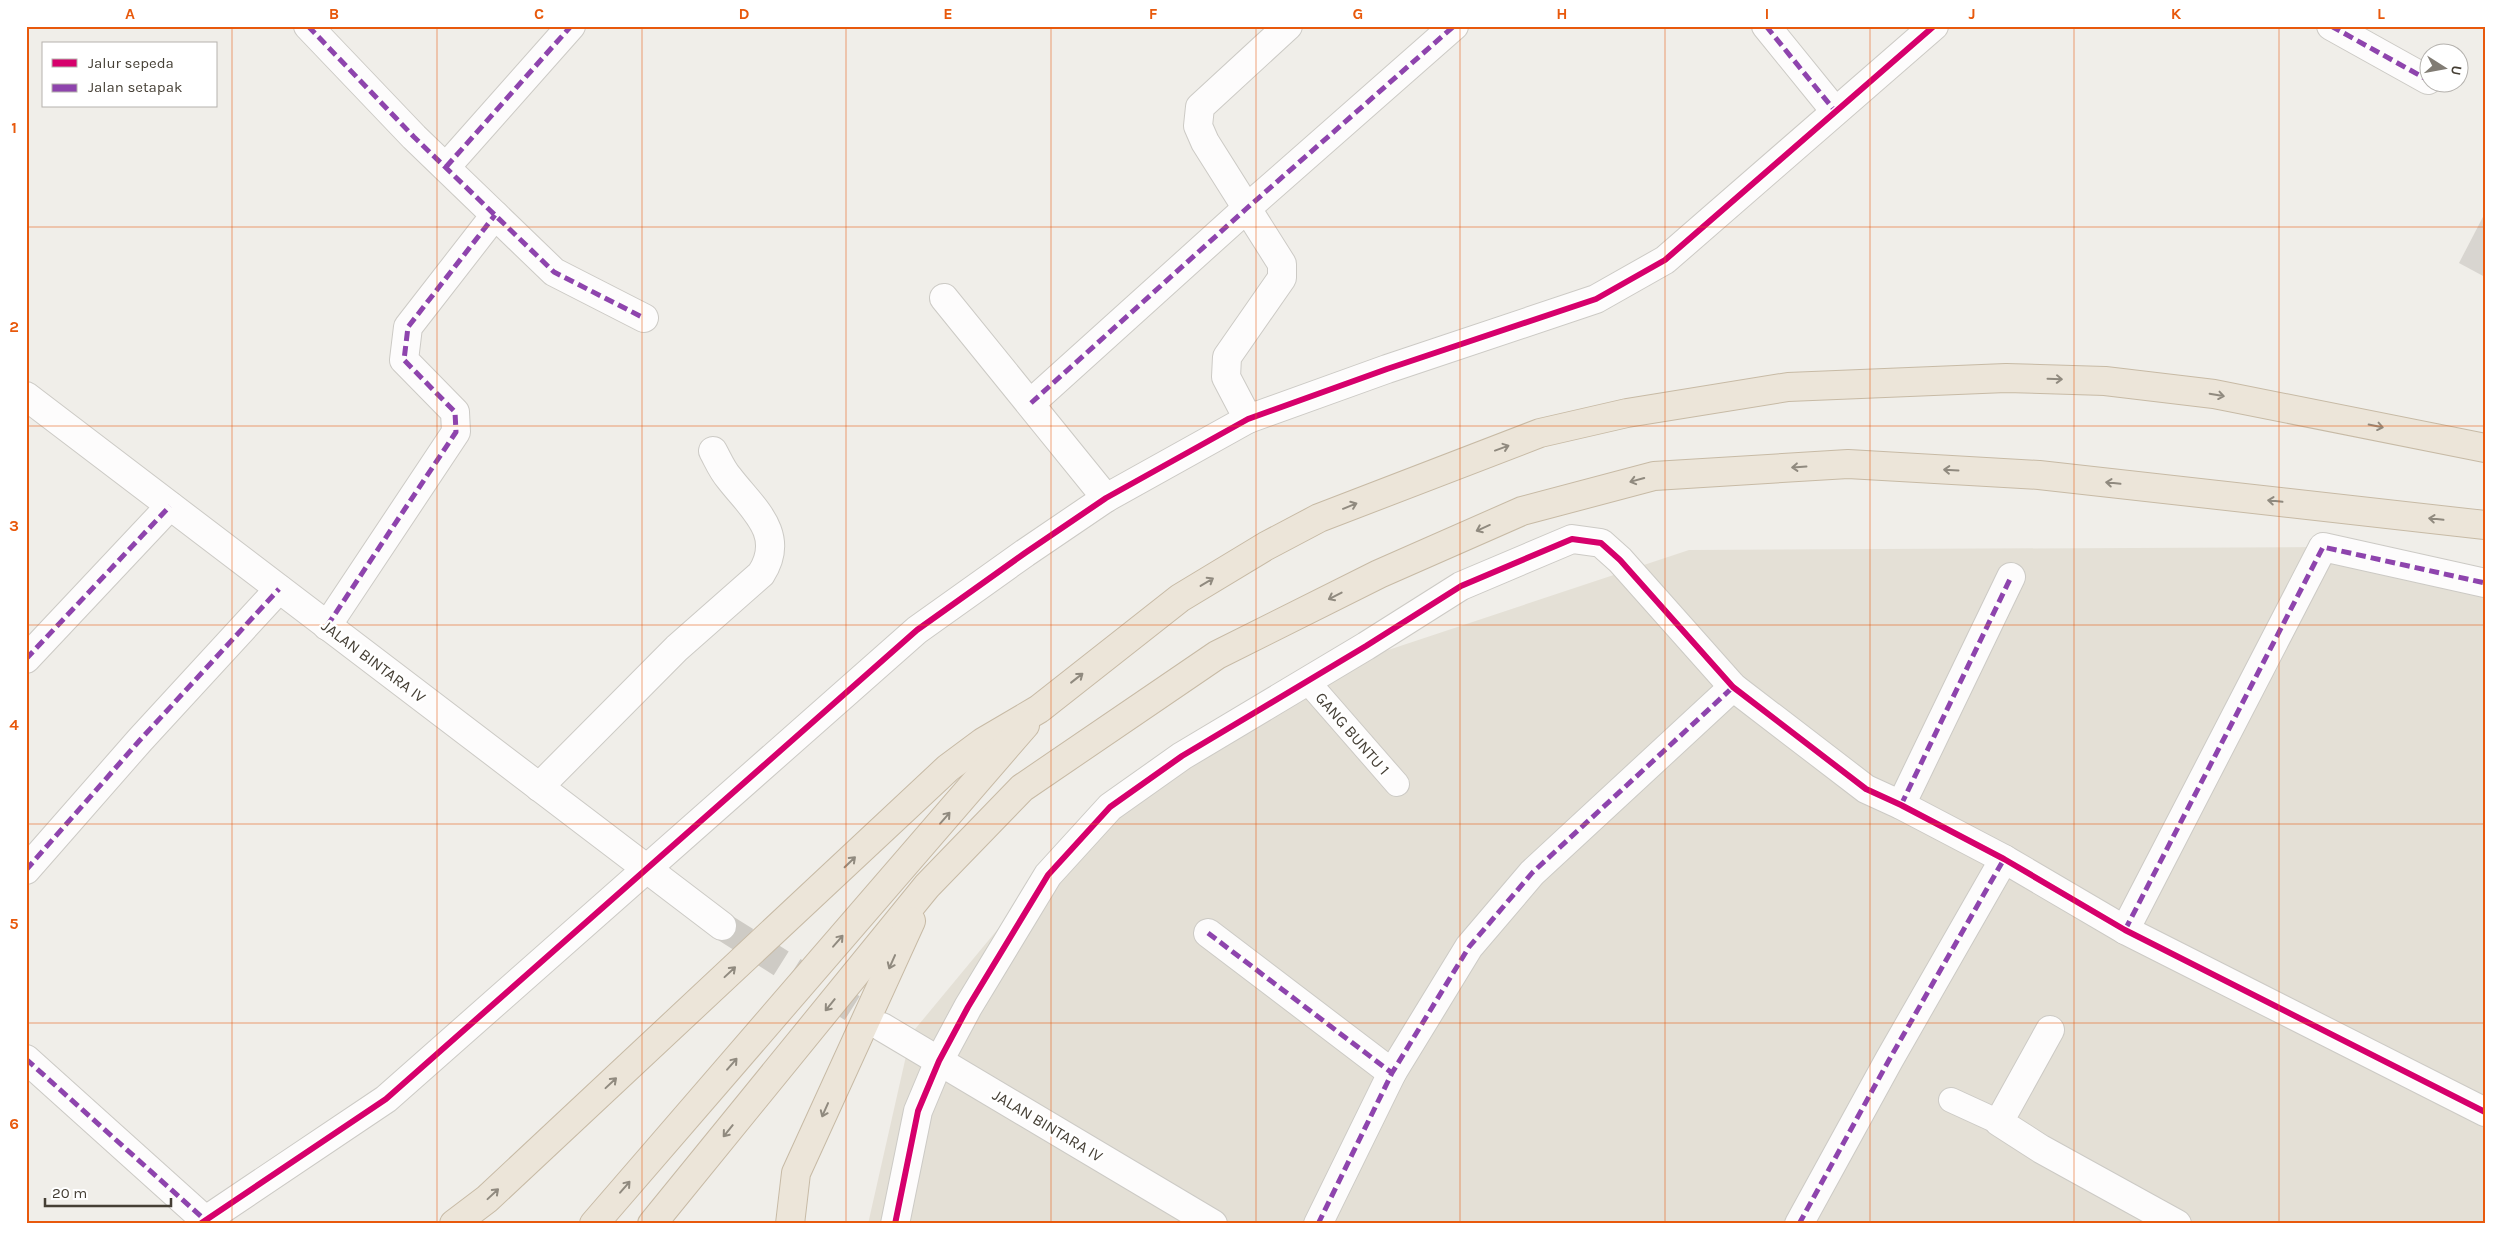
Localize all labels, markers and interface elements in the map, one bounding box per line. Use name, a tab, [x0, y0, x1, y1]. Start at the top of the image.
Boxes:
text: A	[125, 4, 135, 23]
text: B	[329, 4, 339, 23]
text: C	[534, 4, 544, 23]
text: D	[739, 4, 750, 23]
text: E	[943, 4, 953, 23]
text: F	[1149, 4, 1158, 23]
text: G	[1353, 4, 1363, 23]
text: H	[1556, 4, 1568, 23]
text: I	[1765, 4, 1769, 23]
text: J	[1968, 4, 1976, 23]
text: K	[2171, 4, 2182, 23]
text: L	[2377, 4, 2385, 23]
legend	[42, 42, 218, 108]
north arrow	[2418, 42, 2468, 92]
text: Jalur sepeda	[88, 54, 174, 72]
text: U	[2447, 64, 2466, 77]
text: Jalan setapak	[88, 78, 182, 96]
text: 1	[11, 118, 17, 137]
text: 2	[9, 317, 19, 336]
one-way arrow	[2046, 374, 2063, 384]
one-way arrow	[2208, 390, 2224, 400]
one-way arrow	[2368, 422, 2384, 432]
one-way arrow	[1494, 442, 1509, 452]
one-way arrow	[1791, 463, 1807, 472]
one-way arrow	[1944, 465, 1960, 474]
one-way arrow	[1630, 476, 1646, 486]
one-way arrow	[2106, 478, 2122, 488]
one-way arrow	[2267, 496, 2283, 506]
one-way arrow	[1343, 500, 1358, 509]
one-way arrow	[2429, 514, 2445, 524]
text: 3	[9, 516, 19, 535]
one-way arrow	[1476, 524, 1491, 534]
one-way arrow	[1200, 576, 1214, 586]
one-way arrow	[1328, 592, 1343, 601]
street label: JALAN BINTARA IV	[318, 616, 429, 707]
one-way arrow	[1070, 673, 1083, 684]
street label: GANG BUNTU 1	[1312, 688, 1394, 779]
text: 4	[9, 715, 19, 734]
one-way arrow	[939, 812, 950, 825]
one-way arrow	[843, 856, 856, 868]
text: 5	[9, 914, 19, 933]
one-way arrow	[832, 935, 843, 948]
one-way arrow	[887, 954, 897, 969]
one-way arrow	[724, 966, 737, 978]
one-way arrow	[825, 998, 836, 1011]
one-way arrow	[726, 1057, 738, 1070]
one-way arrow	[605, 1077, 618, 1089]
street label: JALAN BINTARA IV	[989, 1085, 1106, 1166]
one-way arrow	[820, 1102, 829, 1117]
text: 6	[9, 1114, 19, 1133]
one-way arrow	[722, 1124, 733, 1137]
scale bar	[45, 1175, 171, 1207]
one-way arrow	[620, 1180, 631, 1193]
text: 20 m	[52, 1184, 87, 1202]
one-way arrow	[486, 1188, 499, 1200]

